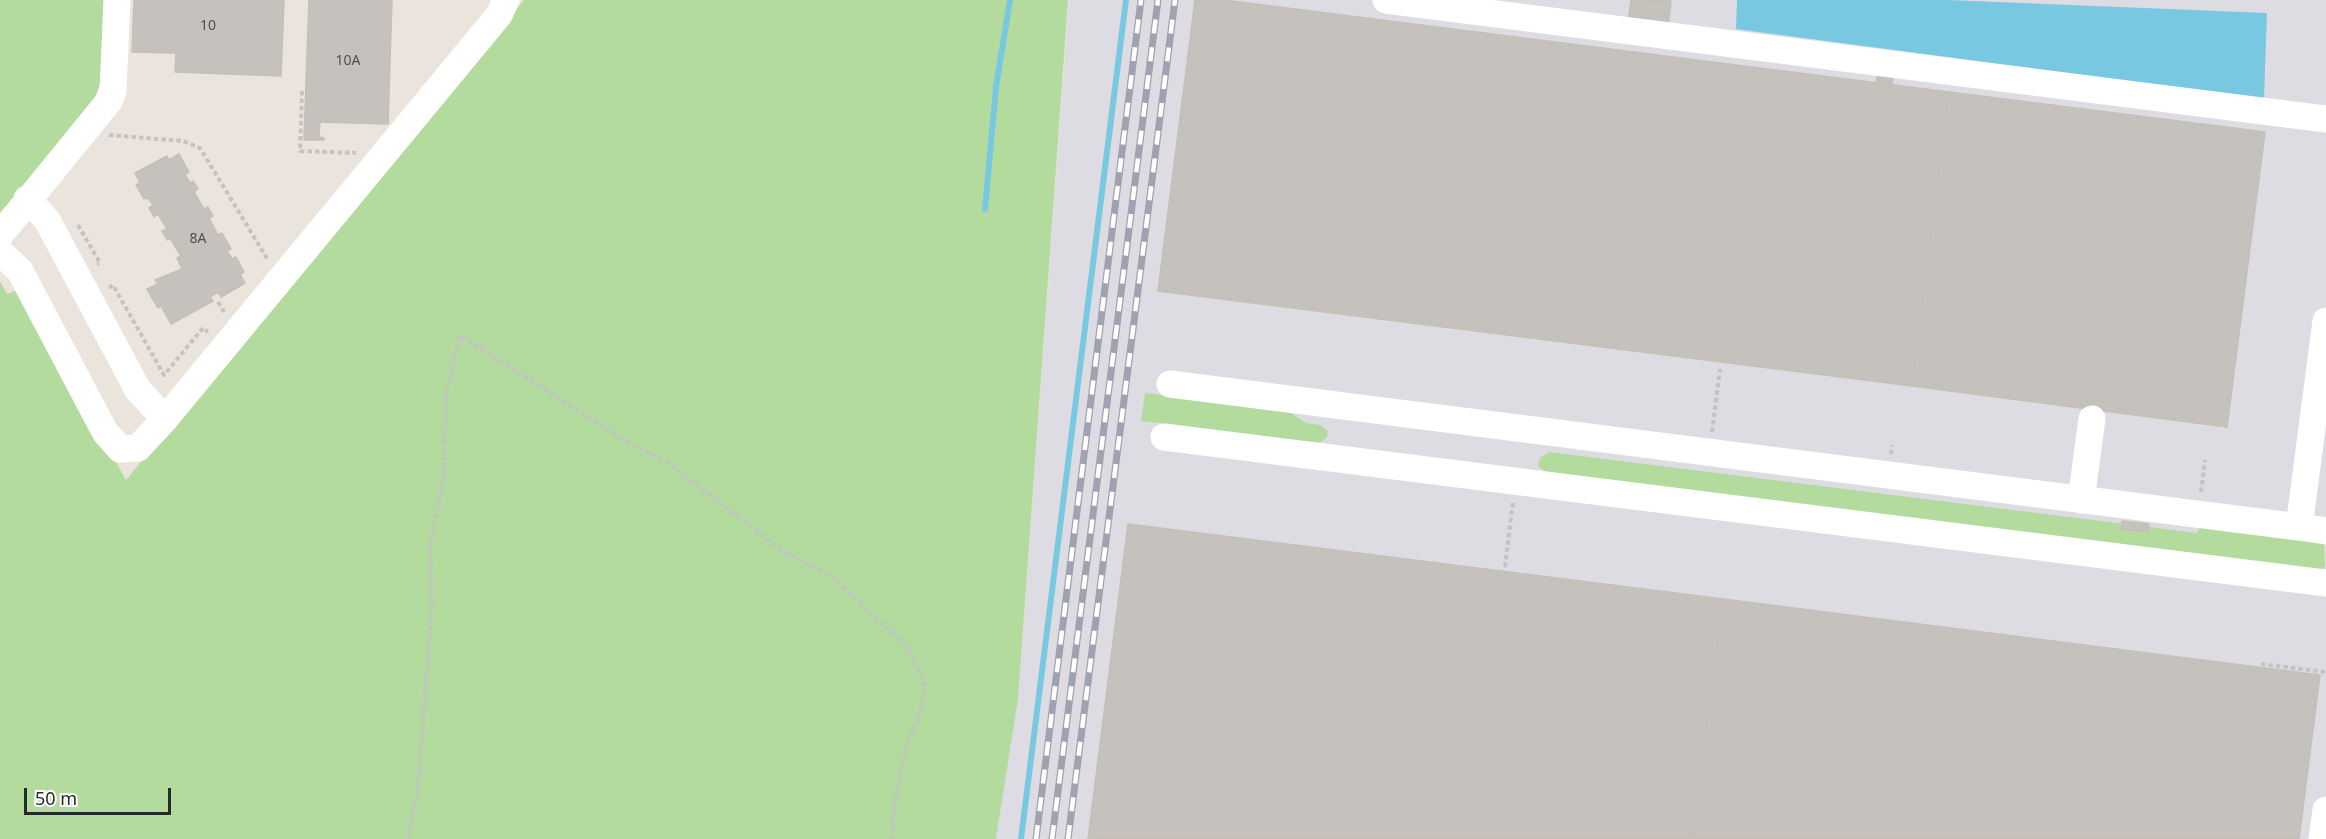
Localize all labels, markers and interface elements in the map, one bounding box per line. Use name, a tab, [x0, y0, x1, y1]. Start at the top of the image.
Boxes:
house number: 10	[200, 18, 216, 34]
house number: 10A	[336, 53, 360, 69]
house number: 8A	[190, 231, 206, 247]
scale bar	[27, 776, 174, 814]
text: 50 m	[35, 786, 77, 810]

